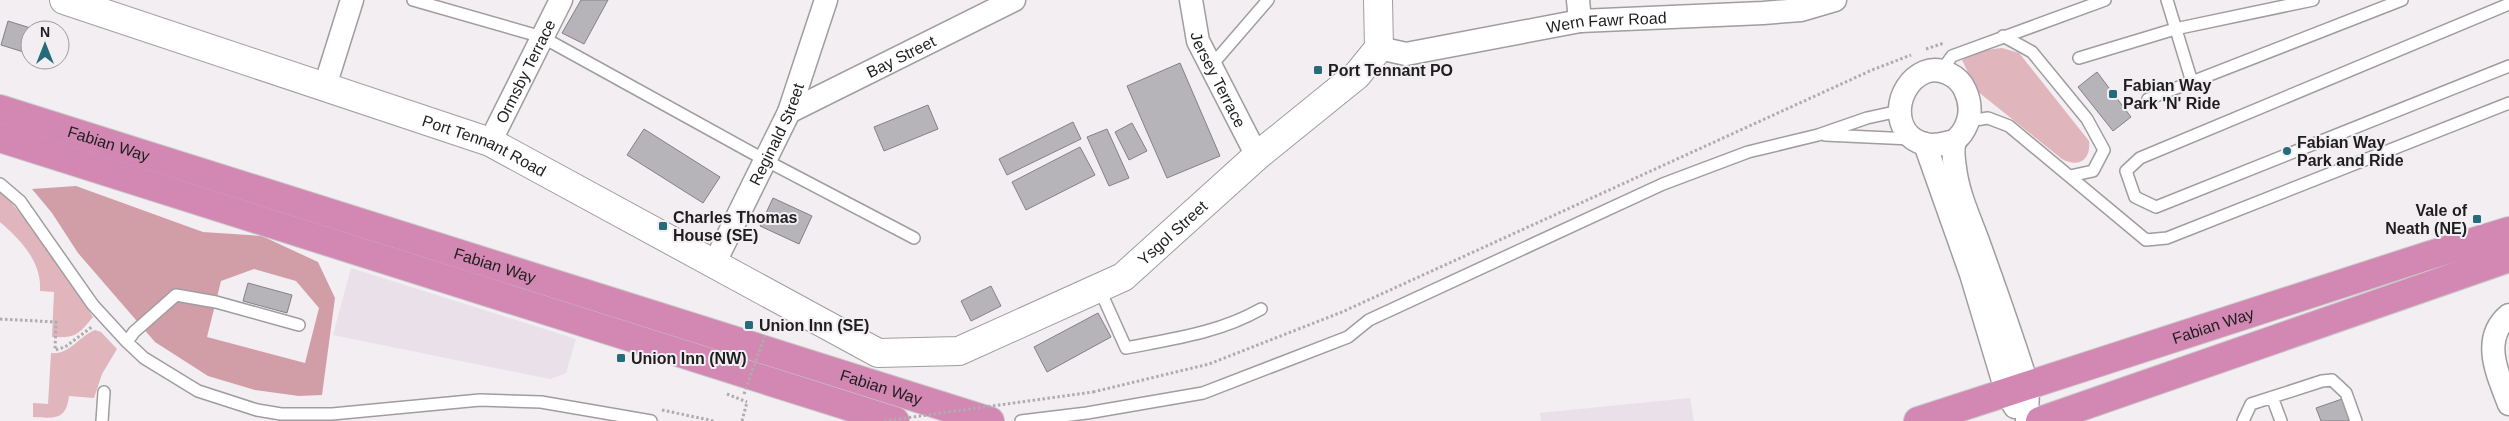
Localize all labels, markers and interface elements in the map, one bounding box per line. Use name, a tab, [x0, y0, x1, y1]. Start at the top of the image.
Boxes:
street label: Wern Fawr Road	[1545, 9, 1667, 36]
street label: Ormsby Terrace	[493, 17, 559, 126]
north arrow	[20, 20, 70, 70]
text: N	[40, 24, 50, 40]
street label: Jersey Terrace	[1188, 31, 1249, 130]
street label: Bay Street	[864, 32, 939, 81]
place label: Port Tennant PO	[1328, 62, 1453, 79]
marker: Port Tennant PO	[1312, 64, 1324, 76]
place label: Fabian Way Park 'N' Ride	[2123, 77, 2221, 112]
street label: Reginald Street	[746, 81, 807, 188]
marker: Fabian Way Park 'N' Ride	[2107, 88, 2119, 100]
street label: Port Tennant Road	[420, 112, 549, 180]
street label: Fabian Way	[66, 123, 152, 165]
place label: Fabian Way Park and Ride	[2297, 134, 2404, 169]
marker: Fabian Way Park and Ride	[2281, 145, 2293, 157]
street label: Ysgol Street	[1135, 197, 1211, 268]
place label: Vale of Neath (NE)	[2385, 202, 2468, 237]
place label: Charles Thomas House (SE)	[673, 209, 798, 244]
marker: Vale of Neath (NE)	[2471, 213, 2483, 225]
marker: Charles Thomas House (SE)	[657, 220, 669, 232]
street label: Fabian Way	[452, 245, 538, 286]
street label: Fabian Way	[2170, 305, 2256, 347]
place label: Union Inn (SE)	[759, 317, 869, 334]
marker: Union Inn (SE)	[743, 319, 755, 331]
place label: Union Inn (NW)	[631, 350, 747, 367]
marker: Union Inn (NW)	[615, 352, 627, 364]
street label: Fabian Way	[838, 366, 924, 408]

